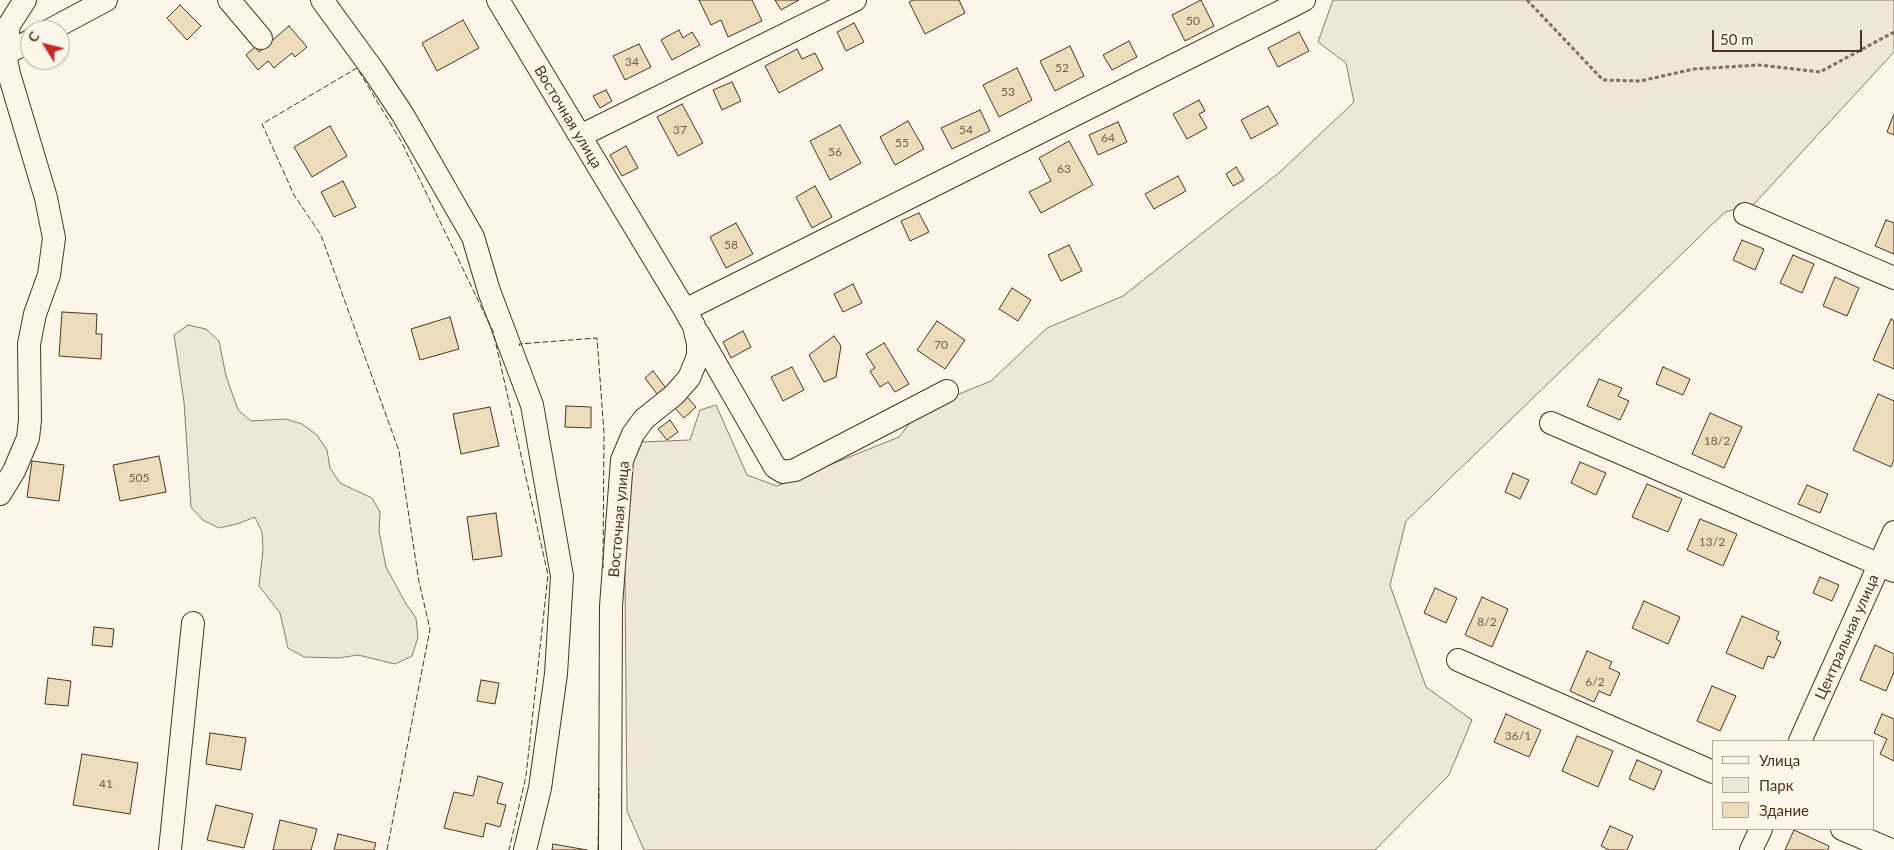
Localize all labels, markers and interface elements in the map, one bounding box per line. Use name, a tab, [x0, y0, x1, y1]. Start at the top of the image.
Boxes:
house number: 50	[1186, 14, 1200, 28]
north arrow	[20, 20, 70, 70]
scale bar	[1714, 20, 1864, 52]
text: С	[24, 28, 43, 45]
text: 50 m	[1720, 30, 1754, 48]
house number: 34	[625, 55, 639, 69]
house number: 52	[1055, 61, 1069, 75]
street label: Восточная улица	[530, 62, 606, 172]
house number: 53	[1001, 85, 1015, 99]
house number: 37	[673, 123, 687, 137]
house number: 54	[959, 123, 973, 137]
house number: 64	[1101, 131, 1115, 145]
house number: 55	[895, 136, 909, 150]
house number: 56	[828, 145, 842, 159]
house number: 63	[1057, 162, 1071, 176]
house number: 58	[724, 238, 738, 252]
house number: 70	[934, 338, 948, 352]
house number: 18/2	[1704, 434, 1730, 448]
street label: Восточная улица	[605, 460, 633, 578]
house number: 505	[129, 471, 149, 485]
house number: 13/2	[1699, 535, 1725, 549]
street label: Центральная улица	[1811, 572, 1883, 702]
house number: 8/2	[1477, 615, 1497, 629]
house number: 6/2	[1585, 675, 1605, 689]
house number: 36/1	[1505, 729, 1531, 743]
legend	[1712, 740, 1874, 830]
text: Улица	[1759, 751, 1800, 769]
text: Парк	[1759, 776, 1793, 794]
house number: 41	[99, 777, 113, 791]
text: Здание	[1759, 801, 1809, 819]

